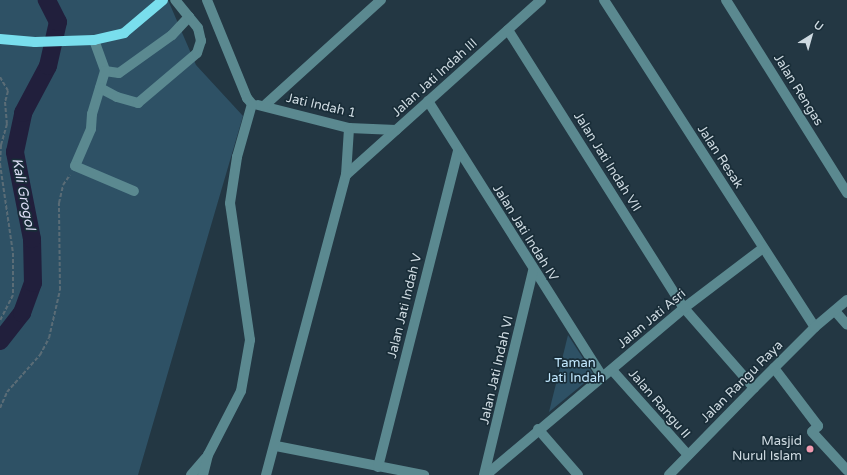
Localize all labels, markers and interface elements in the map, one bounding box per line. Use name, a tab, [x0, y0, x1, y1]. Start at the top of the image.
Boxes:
north arrow	[791, 16, 831, 56]
text: U	[811, 18, 826, 34]
street label: Jalan Jati Indah III	[389, 36, 481, 120]
street label: Jalan Rengas	[770, 51, 826, 129]
street label: Jati Indah 1	[285, 90, 357, 122]
street label: Jalan Jati Indah VII	[570, 109, 644, 215]
street label: Jalan Resak	[694, 122, 746, 192]
water label: Kali Grogol	[8, 157, 38, 231]
street label: Jalan Jati Indah IV	[489, 182, 561, 284]
street label: Jalan Jati Indah V	[384, 252, 426, 360]
street label: Jalan Jati Asri	[615, 286, 689, 352]
street label: Jalan Jati Indah VI	[477, 314, 517, 426]
street label: Jalan Rangu Raya	[698, 338, 786, 426]
park label: Taman Jati Indah	[545, 356, 605, 387]
street label: Jalan Rangu II	[625, 366, 693, 442]
place label: Masjid Nurul Islam	[732, 434, 802, 465]
marker: Masjid Nurul Islam	[805, 444, 815, 454]

